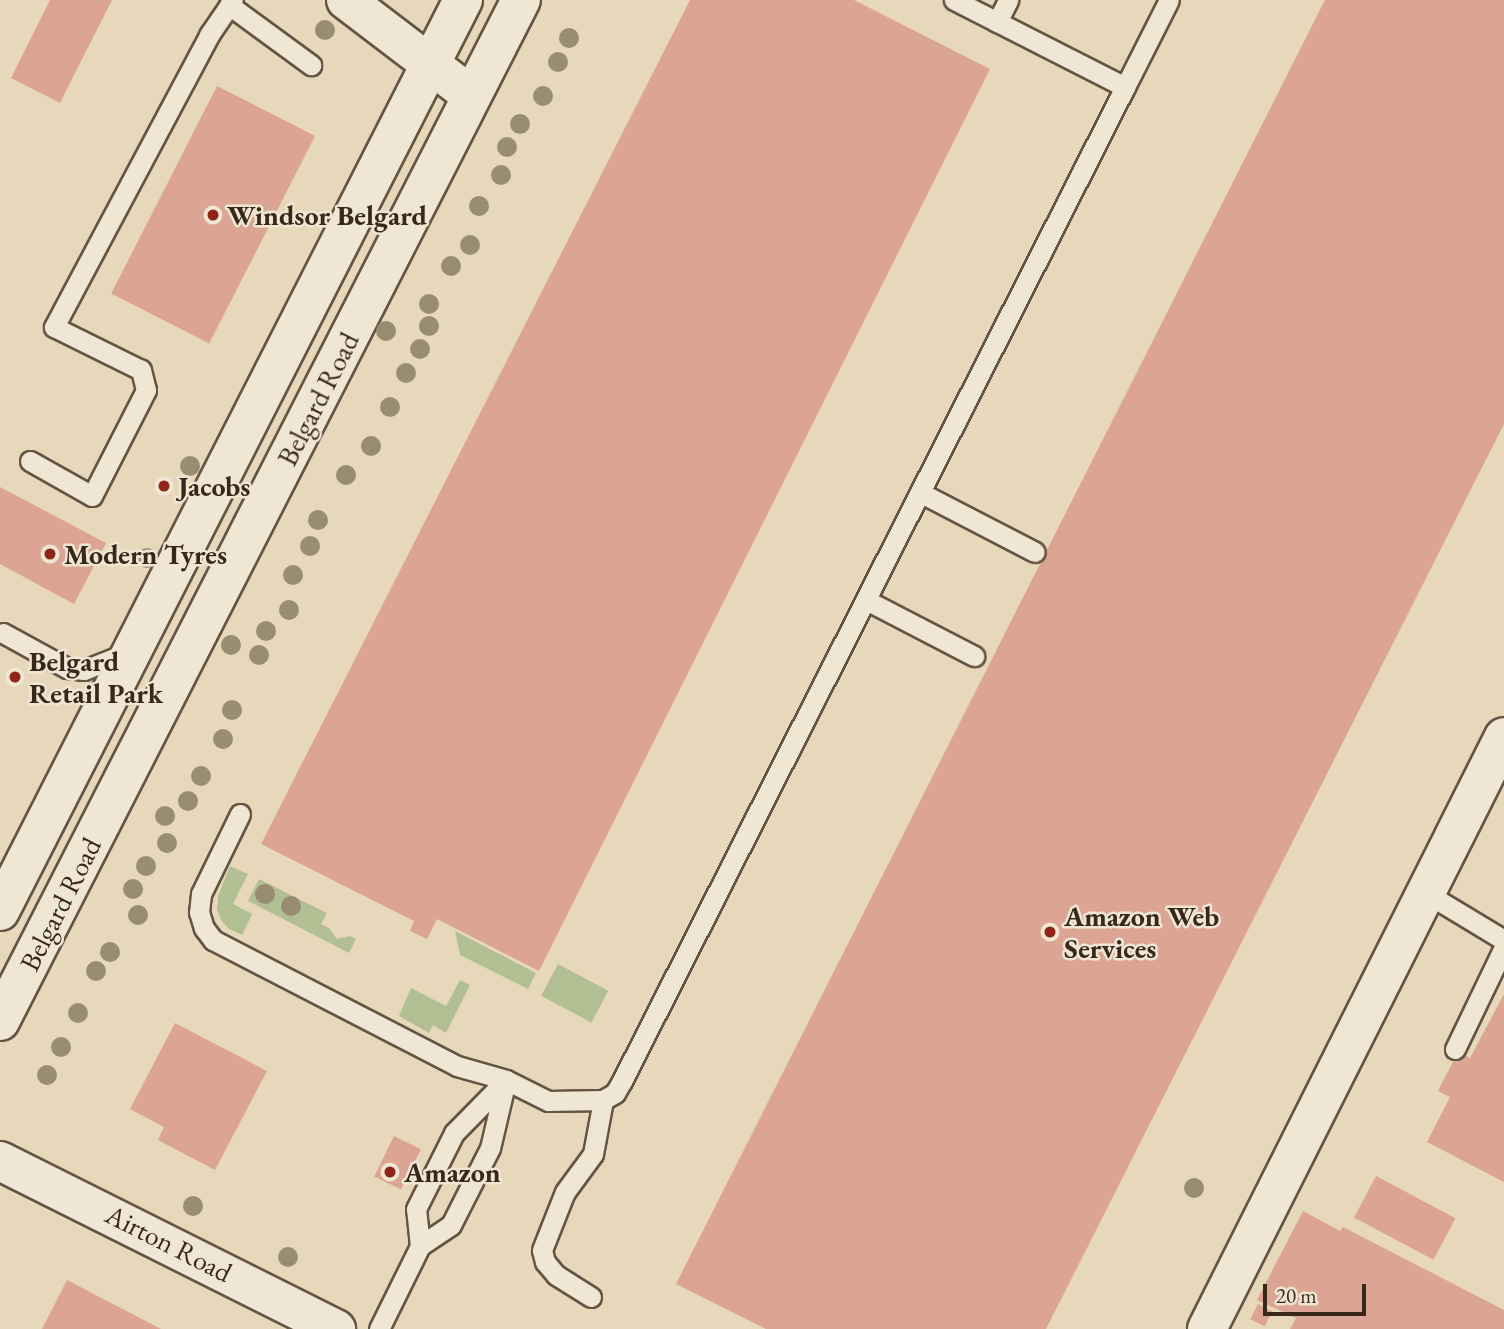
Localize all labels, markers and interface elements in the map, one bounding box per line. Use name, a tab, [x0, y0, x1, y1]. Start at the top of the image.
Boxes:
place label: Windsor Belgard	[227, 198, 427, 232]
marker: Windsor Belgard	[205, 207, 221, 223]
street label: Belgard Road	[270, 327, 366, 471]
place label: Jacobs	[178, 469, 250, 503]
marker: Jacobs	[156, 478, 172, 494]
place label: Modern Tyres	[64, 537, 227, 571]
marker: Modern Tyres	[42, 546, 58, 562]
place label: Belgard Retail Park	[29, 644, 163, 710]
marker: Belgard Retail Park	[7, 669, 23, 685]
street label: Belgard Road	[12, 832, 108, 976]
place label: Amazon Web Services	[1064, 899, 1219, 965]
marker: Amazon Web Services	[1042, 924, 1058, 940]
place label: Amazon	[404, 1155, 501, 1189]
marker: Amazon	[382, 1164, 398, 1180]
street label: Airton Road	[100, 1197, 238, 1289]
scale bar	[1266, 1270, 1369, 1314]
text: 20 m	[1276, 1282, 1317, 1309]

